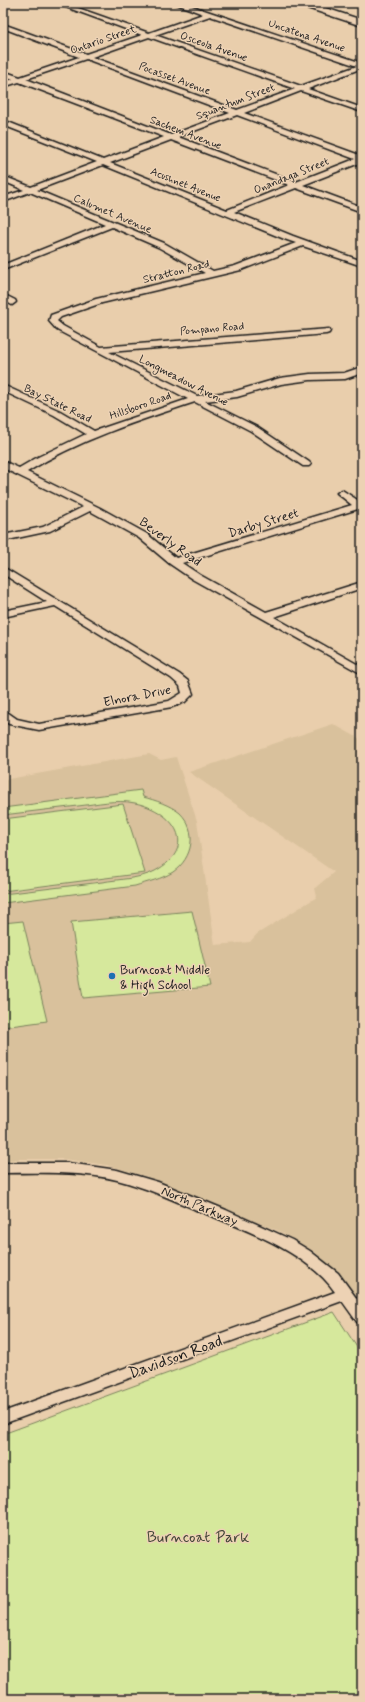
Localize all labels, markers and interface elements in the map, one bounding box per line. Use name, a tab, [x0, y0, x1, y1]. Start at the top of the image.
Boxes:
street label: Uncatena Avenue	[267, 16, 347, 56]
street label: Ontario Street	[68, 22, 139, 58]
street label: Osceola Avenue	[178, 29, 249, 65]
street label: Pocasset Avenue	[137, 59, 213, 99]
street label: Squantum Street	[194, 81, 277, 123]
street label: Sachem Avenue	[148, 113, 224, 153]
street label: Onandaga Street	[252, 154, 331, 197]
street label: Acushnet Avenue	[148, 164, 223, 205]
street label: Calumet Avenue	[71, 191, 154, 237]
street label: Stratton Road	[142, 257, 211, 287]
street label: Pompano Road	[179, 319, 245, 339]
street label: Longmeadow Avenue	[136, 352, 231, 410]
street label: Bay State Road	[22, 382, 94, 426]
street label: Hillsboro Road	[108, 389, 173, 423]
street label: Darby Street	[226, 505, 301, 542]
street label: Beverly Road	[136, 514, 205, 571]
street label: Elnora Drive	[102, 682, 173, 711]
place label: Burncoat Middle & High School	[120, 962, 210, 996]
marker: Burncoat Middle & High School	[107, 971, 117, 981]
street label: North Parkway	[159, 1183, 241, 1230]
street label: Davidson Road	[126, 1331, 225, 1384]
park label: Burncoat Park	[147, 1527, 249, 1548]

